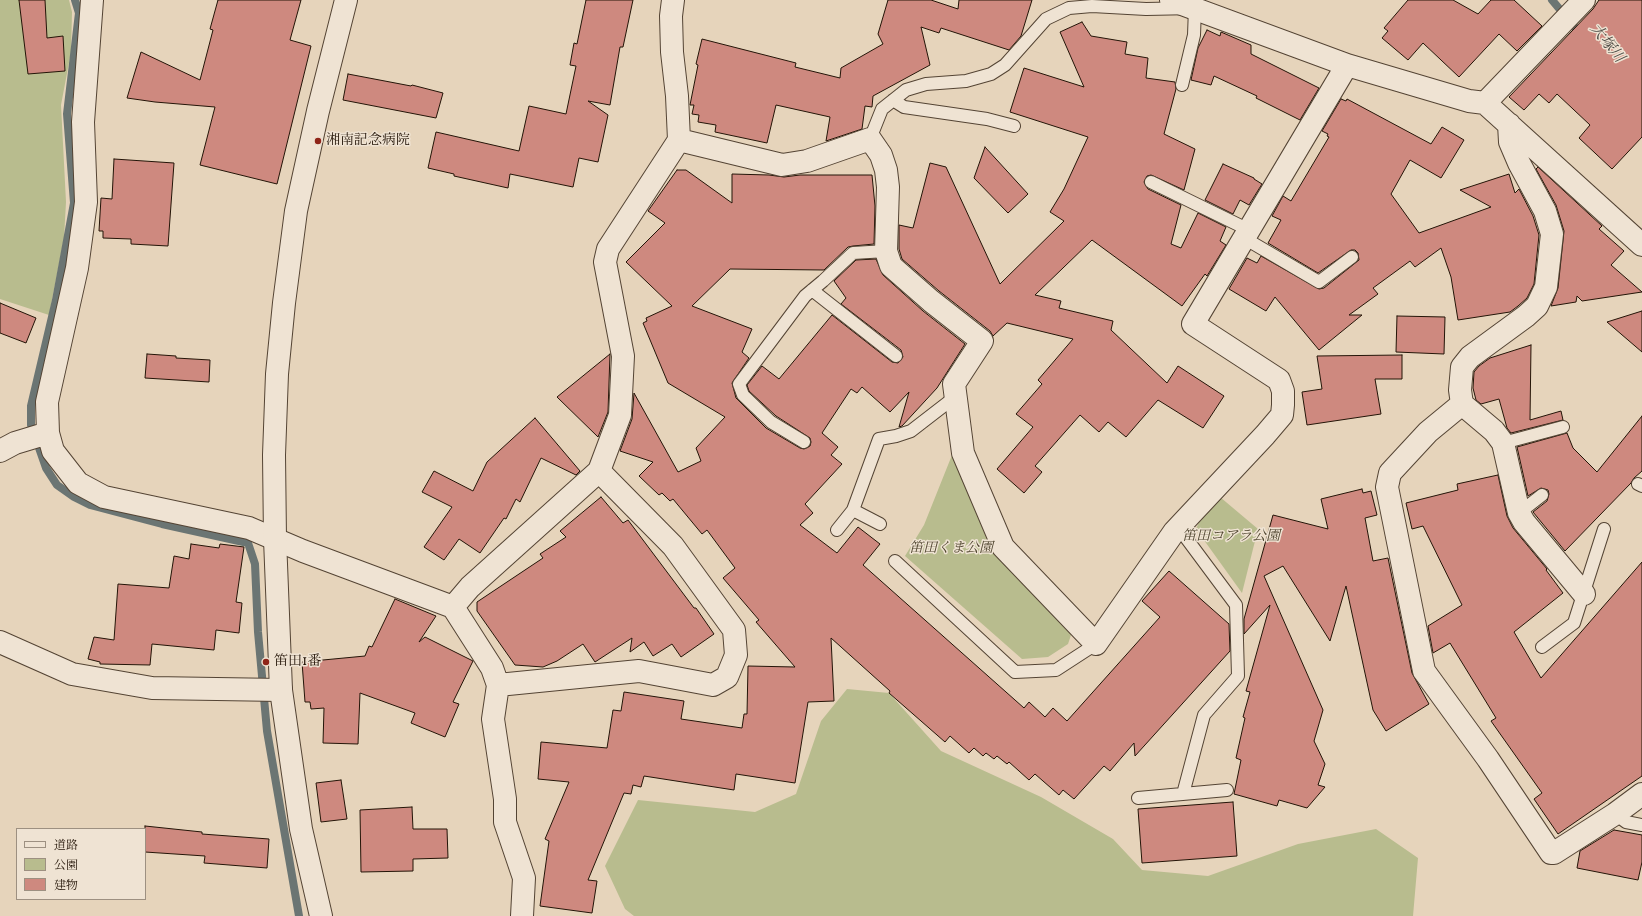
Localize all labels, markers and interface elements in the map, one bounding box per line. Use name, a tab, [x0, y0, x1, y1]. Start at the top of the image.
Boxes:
water label: 大塚川	[1585, 21, 1627, 67]
place label: 湘南記念病院	[326, 133, 410, 149]
marker: 湘南記念病院	[313, 136, 323, 146]
park label: 笛田コアラ公園	[1182, 529, 1280, 545]
park label: 笛田くま公園	[909, 541, 993, 557]
place label: 笛田1番	[274, 654, 321, 670]
marker: 笛田1番	[261, 657, 271, 667]
legend	[16, 828, 146, 900]
text: 道路	[54, 838, 78, 854]
text: 公園	[54, 858, 78, 874]
text: 建物	[54, 878, 78, 894]

